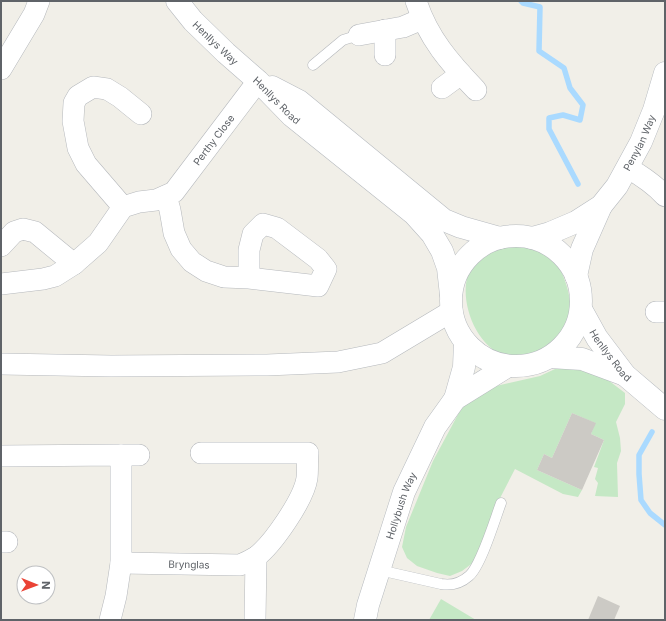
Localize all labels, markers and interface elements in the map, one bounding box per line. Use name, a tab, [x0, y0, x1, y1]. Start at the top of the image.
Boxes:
street label: Henllys Way	[190, 18, 241, 67]
street label: Henllys Road	[251, 74, 303, 126]
street label: Perthy Close	[191, 112, 237, 167]
street label: Penylan Way	[621, 112, 658, 173]
street label: Henllys Road	[587, 327, 634, 384]
street label: Hollybush Way	[383, 470, 419, 541]
street label: Brynglas	[168, 558, 210, 570]
north arrow	[16, 565, 56, 605]
text: N	[39, 581, 53, 589]

